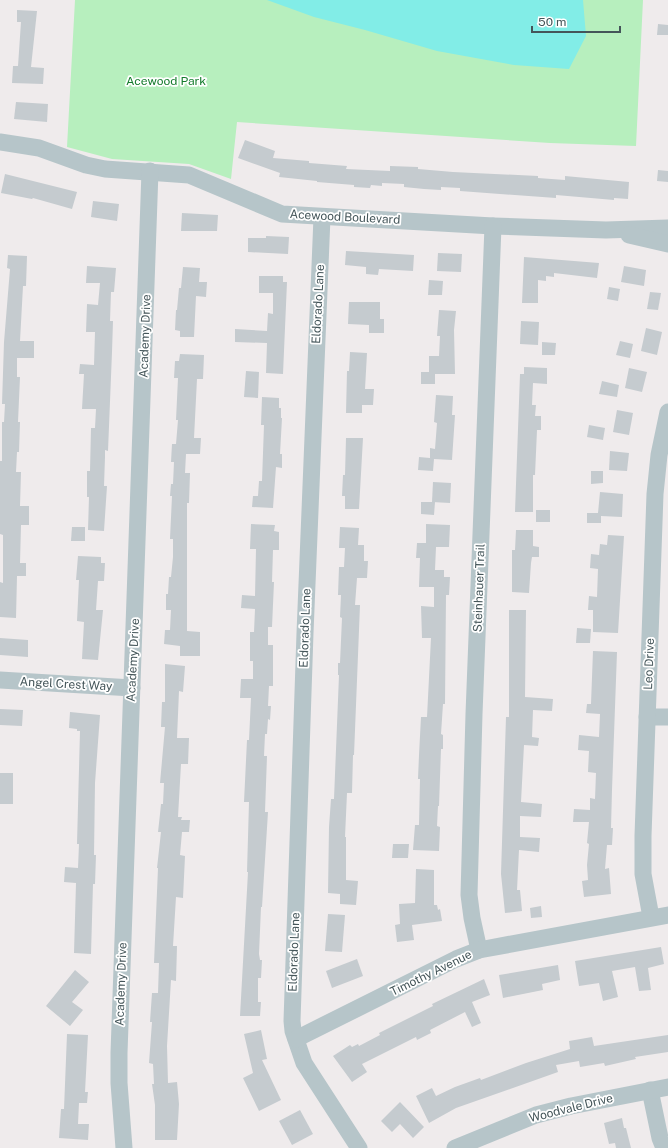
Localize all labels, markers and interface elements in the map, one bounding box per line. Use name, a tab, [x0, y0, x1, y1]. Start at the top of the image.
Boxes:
scale bar	[532, 8, 620, 34]
text: 50 m	[538, 15, 566, 29]
park label: Acewood Park	[126, 74, 206, 88]
street label: Acewood Boulevard	[289, 207, 401, 227]
street label: Eldorado Lane	[309, 264, 327, 344]
street label: Academy Drive	[137, 294, 153, 378]
street label: Steinhauer Trail	[470, 543, 488, 632]
street label: Eldorado Lane	[297, 588, 313, 668]
street label: Academy Drive	[124, 618, 142, 702]
street label: Leo Drive	[641, 638, 657, 690]
street label: Angel Crest Way	[19, 675, 113, 693]
street label: Eldorado Lane	[286, 912, 302, 992]
street label: Academy Drive	[113, 942, 129, 1026]
street label: Timothy Avenue	[388, 947, 474, 999]
street label: Woodvale Drive	[528, 1091, 615, 1125]

